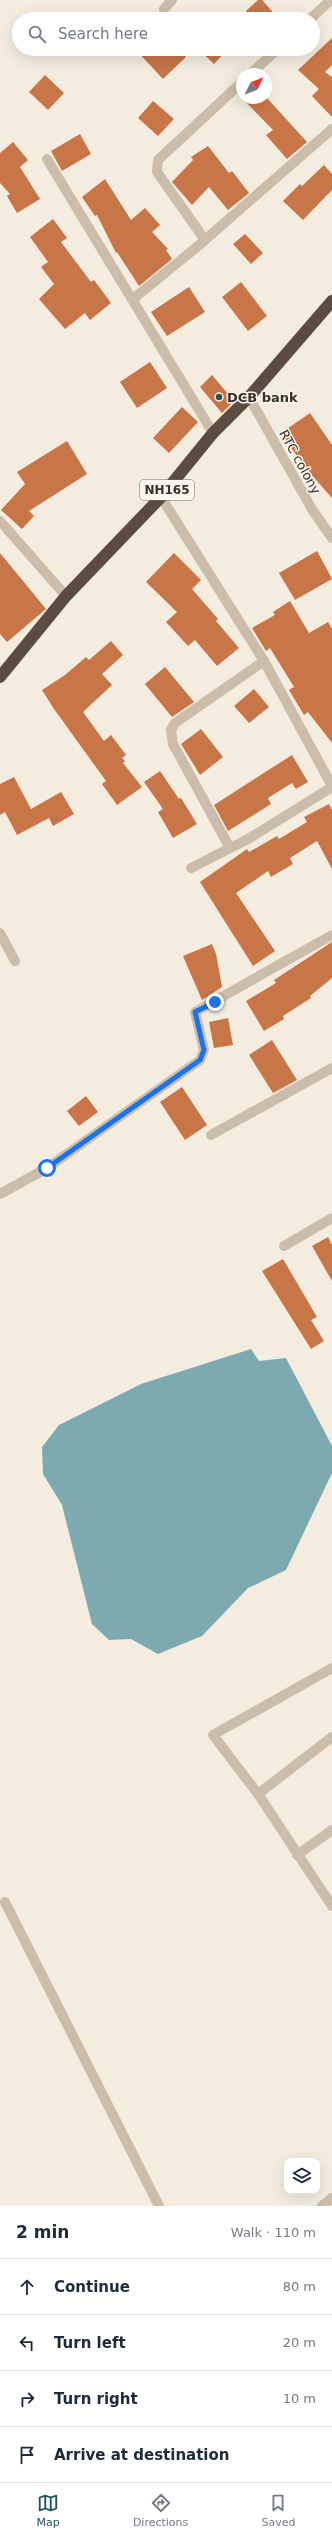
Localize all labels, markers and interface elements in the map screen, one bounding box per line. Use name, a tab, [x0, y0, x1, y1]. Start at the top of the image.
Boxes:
search box	[12, 12, 320, 56]
icon: search	[26, 23, 48, 45]
text: Search here	[58, 25, 148, 43]
north arrow	[236, 68, 272, 104]
place label: DCB bank	[227, 390, 298, 405]
marker: DCB bank	[214, 392, 224, 402]
street label: RTC colony	[276, 427, 324, 497]
road number: NH165	[140, 480, 194, 500]
route end	[206, 993, 224, 1011]
route start	[38, 1159, 56, 1177]
map controls	[284, 2158, 320, 2194]
button: layers	[284, 2158, 320, 2194]
text: 2 min	[16, 2222, 69, 2242]
text: Walk · 110 m	[231, 2225, 316, 2240]
icon: ahead	[16, 2276, 38, 2298]
text: Continue	[54, 2278, 130, 2296]
text: 80 m	[283, 2279, 316, 2294]
icon: left	[16, 2332, 38, 2354]
text: Turn left	[54, 2334, 126, 2352]
text: 20 m	[283, 2335, 316, 2350]
icon: right	[16, 2388, 38, 2410]
text: Turn right	[54, 2390, 138, 2408]
text: 10 m	[283, 2391, 316, 2406]
icon: arrive	[16, 2444, 38, 2466]
text: Arrive at destination	[54, 2446, 229, 2464]
tab: Map	[37, 2492, 60, 2529]
tab: Directions	[133, 2492, 188, 2529]
tab: Saved	[261, 2492, 295, 2529]

